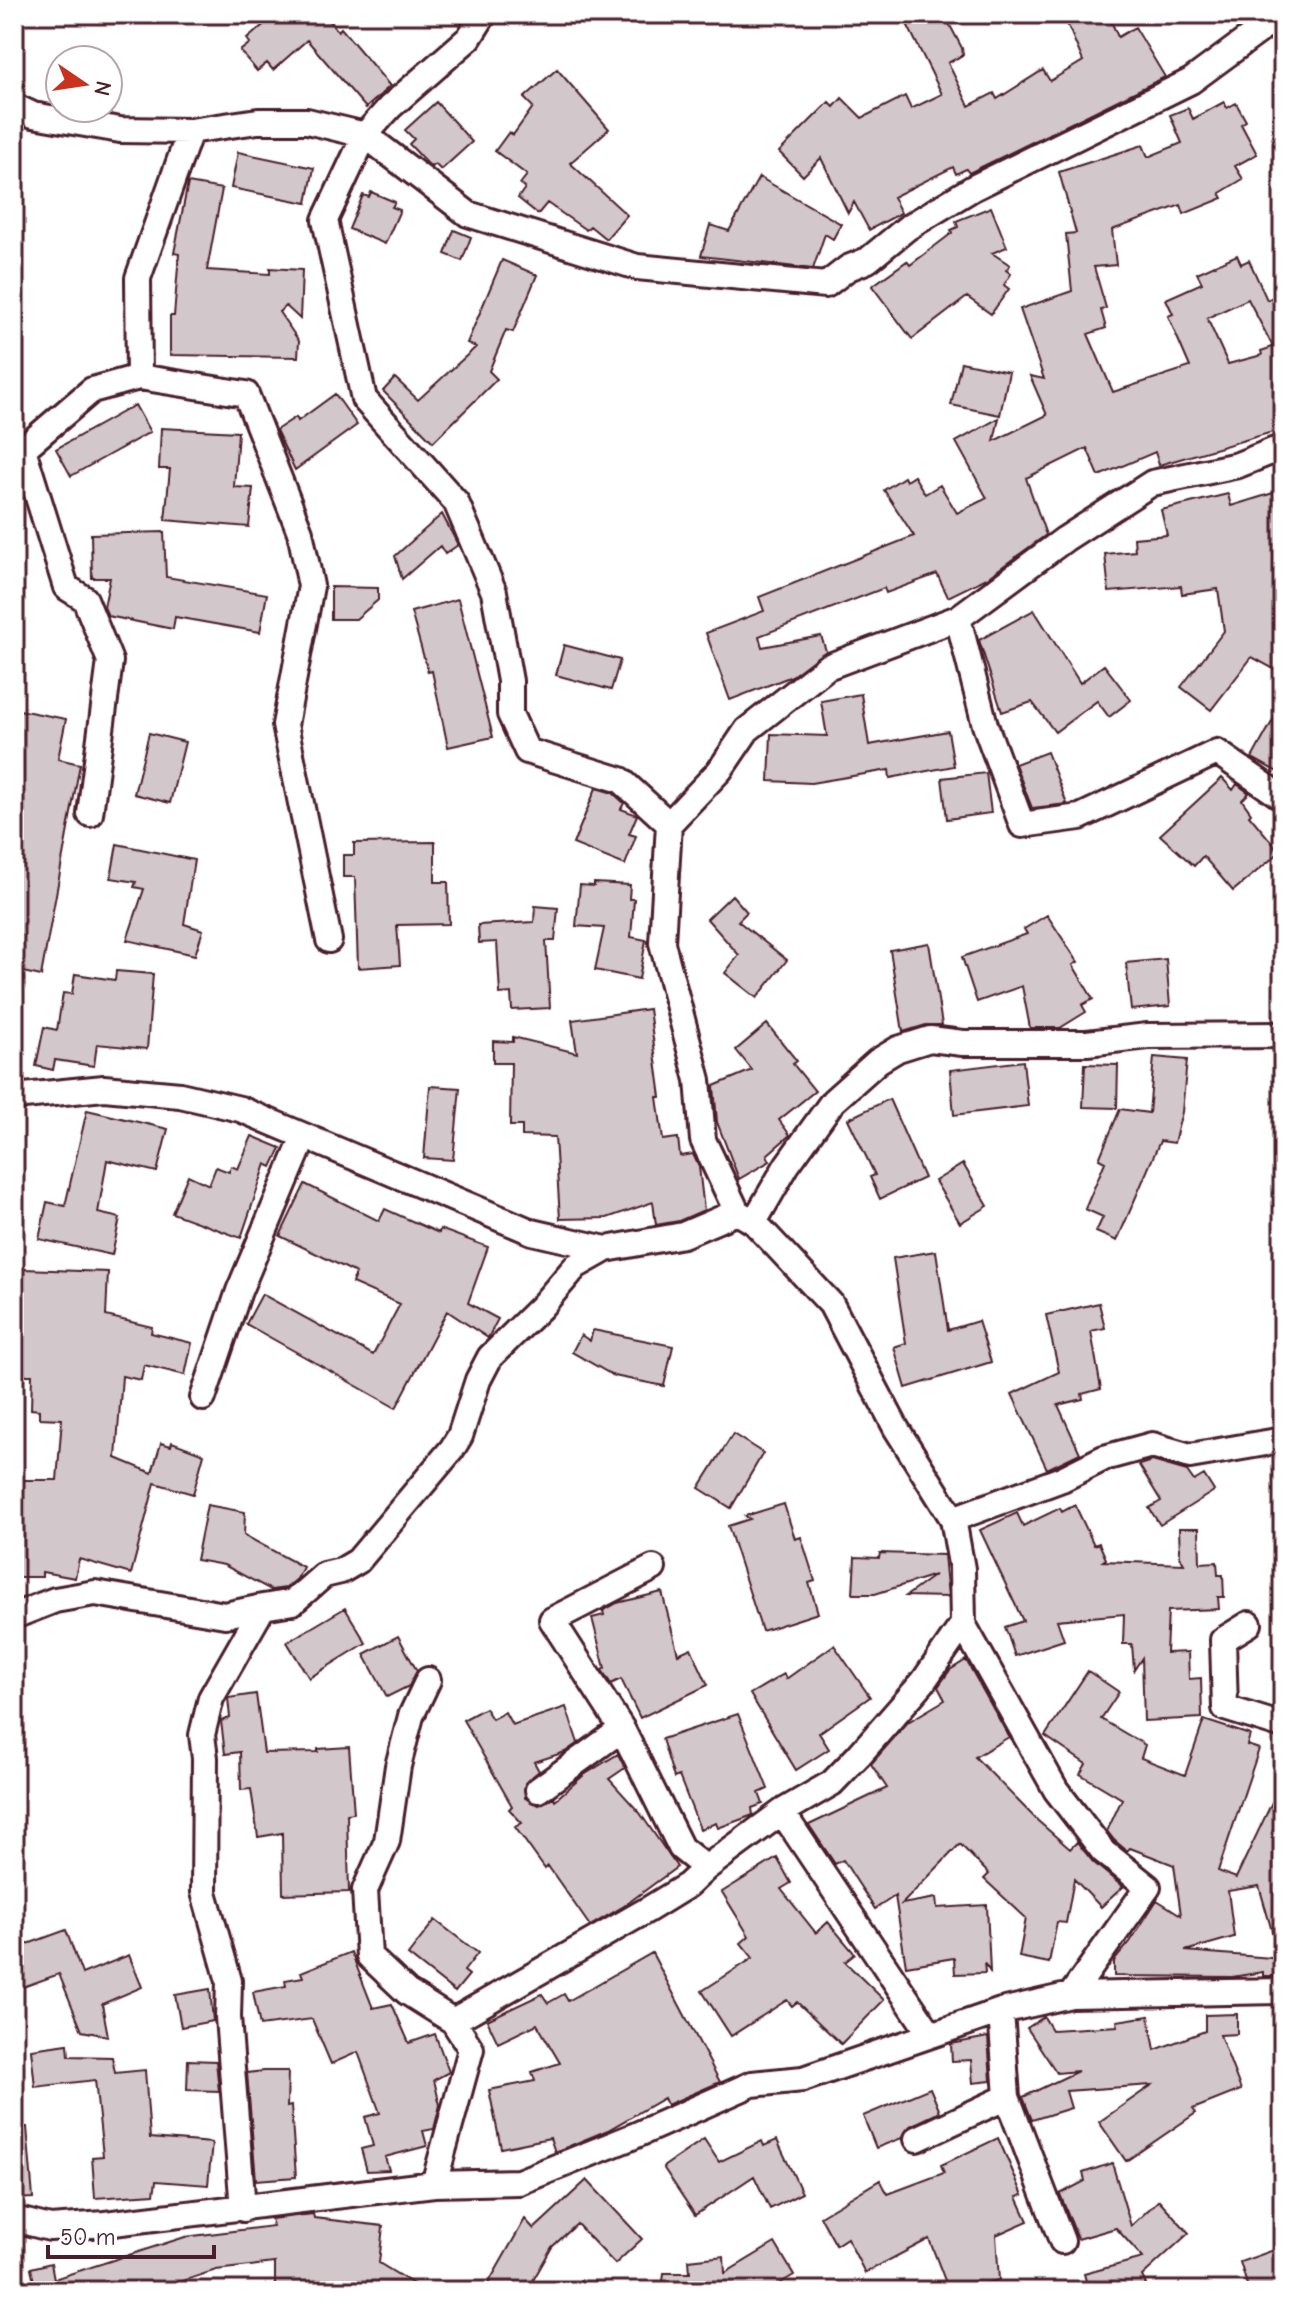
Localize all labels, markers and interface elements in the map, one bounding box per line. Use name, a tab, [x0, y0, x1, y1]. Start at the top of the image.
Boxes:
north arrow	[44, 44, 124, 124]
text: N	[88, 78, 117, 98]
scale bar	[48, 2209, 214, 2259]
text: 50 m	[60, 2223, 116, 2251]

